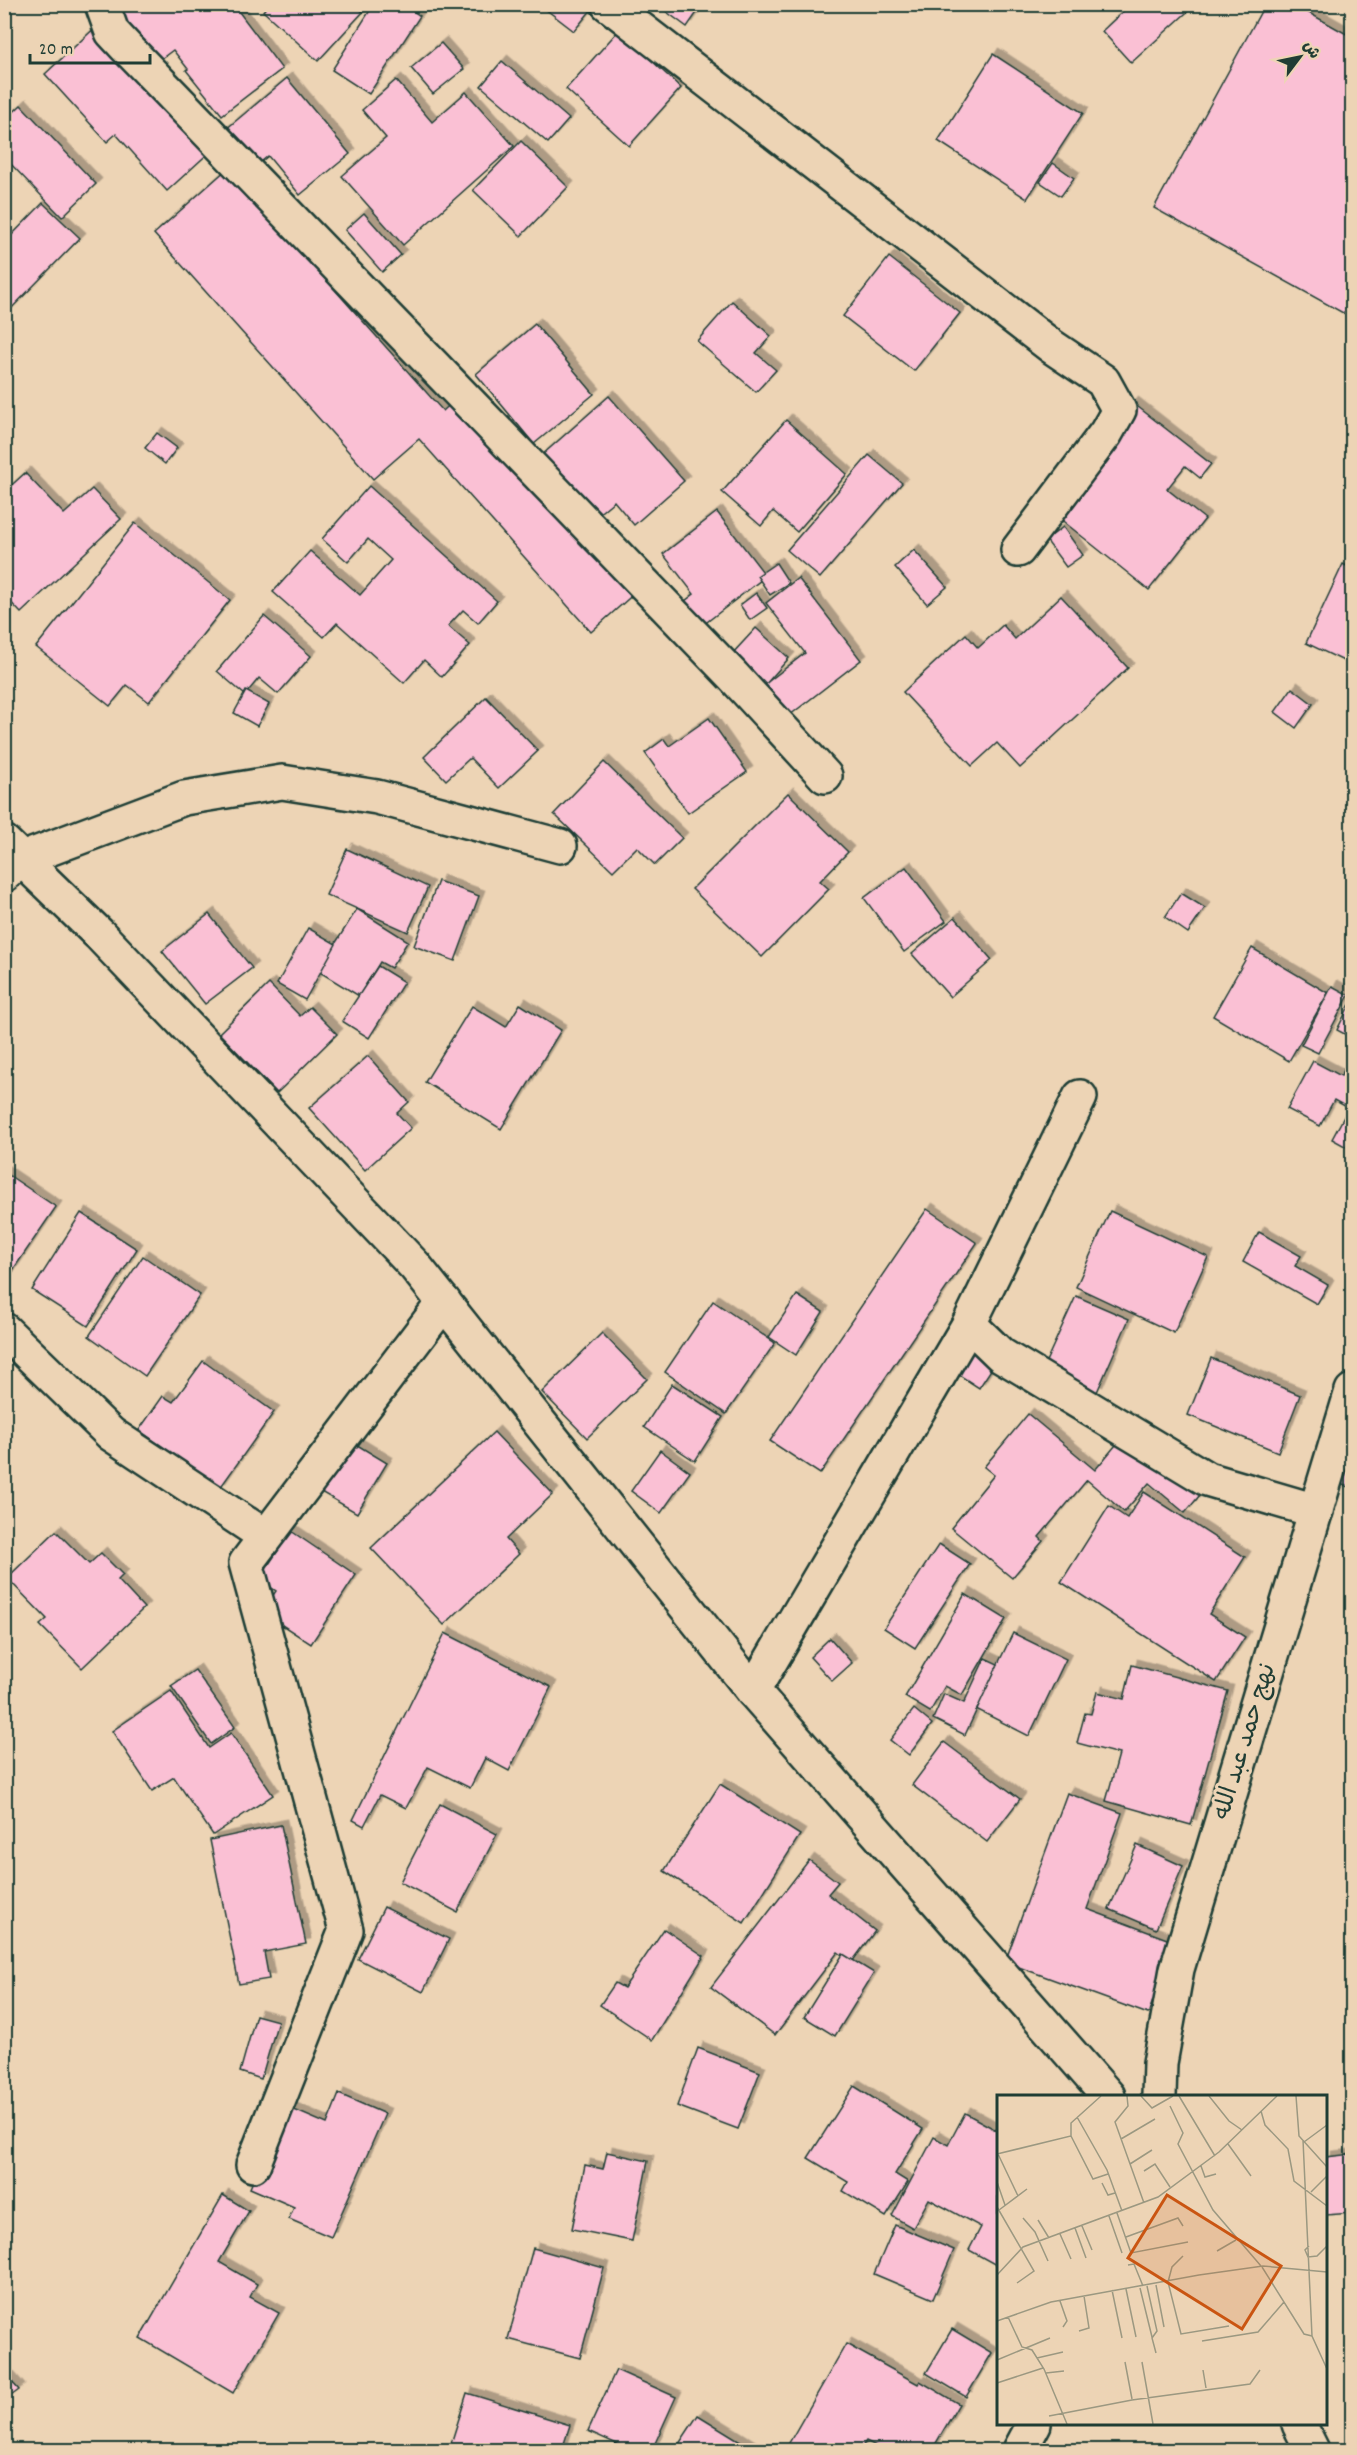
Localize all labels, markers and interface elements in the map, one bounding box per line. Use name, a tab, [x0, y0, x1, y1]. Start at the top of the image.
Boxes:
scale bar	[30, 27, 150, 65]
north arrow	[1270, 27, 1330, 87]
text: ش	[1296, 37, 1325, 64]
text: 20 m	[39, 38, 73, 63]
street label: نهج حمد عبد الله	[1206, 1660, 1286, 1824]
inset map	[997, 2095, 1327, 2425]

